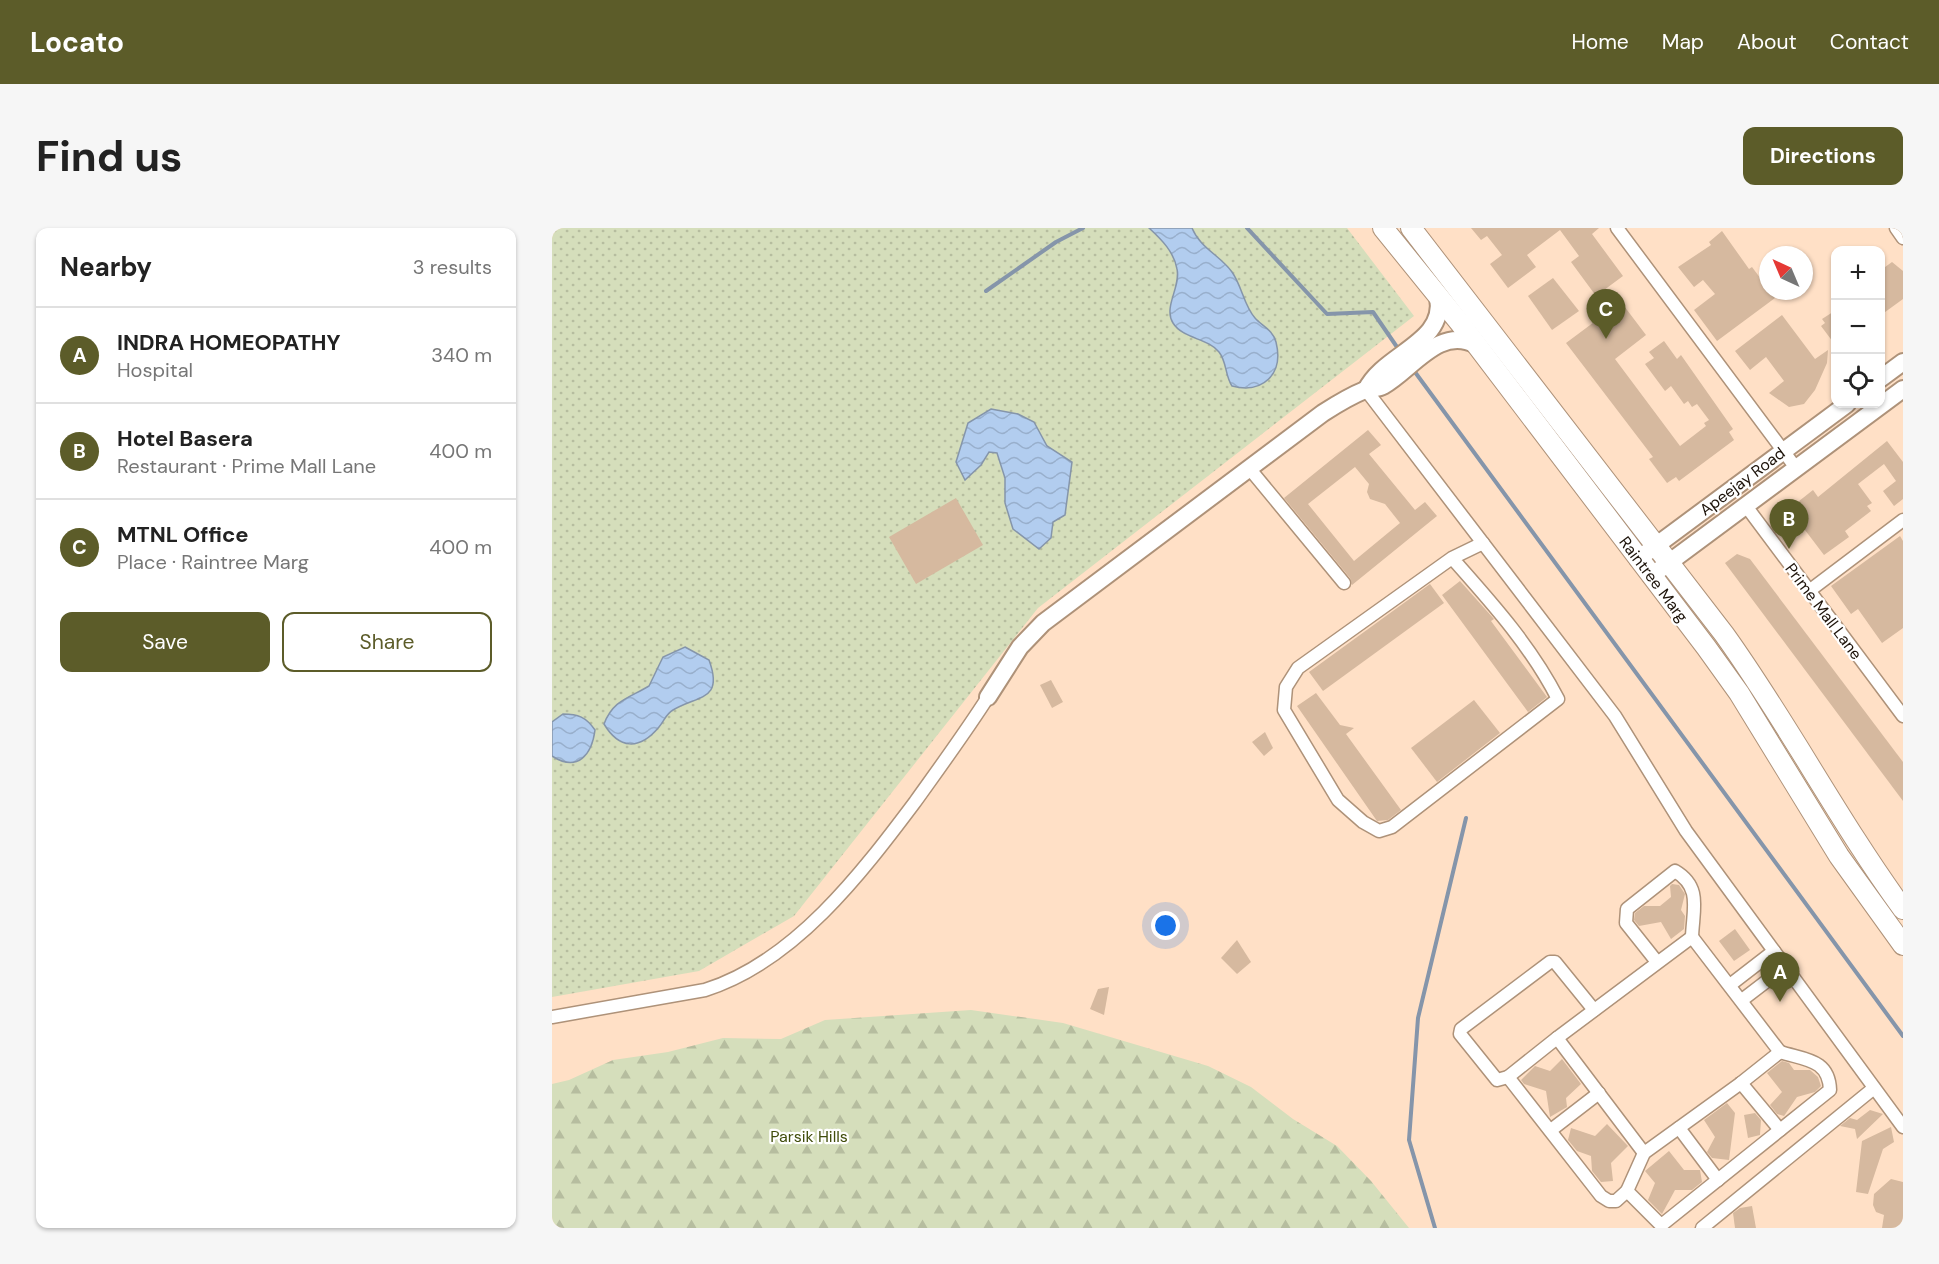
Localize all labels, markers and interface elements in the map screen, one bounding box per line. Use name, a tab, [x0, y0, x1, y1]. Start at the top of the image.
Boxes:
text: Locato	[30, 24, 124, 61]
text: Home	[1571, 28, 1629, 56]
text: Map	[1662, 28, 1704, 56]
text: About	[1737, 28, 1797, 56]
text: Contact	[1830, 28, 1909, 56]
button: Directions	[1743, 127, 1903, 185]
text: Find us	[36, 129, 182, 184]
north arrow	[1759, 246, 1813, 300]
map controls	[1831, 246, 1885, 408]
button: +	[1831, 246, 1885, 300]
text: Nearby	[60, 250, 152, 284]
text: 3 results	[413, 254, 492, 280]
pin: C	[1586, 290, 1626, 339]
button: −	[1831, 300, 1885, 354]
text: INDRA HOMEOPATHY	[117, 328, 340, 357]
text: A	[72, 342, 87, 368]
text: 340 m	[431, 342, 492, 368]
button: locate	[1831, 354, 1885, 408]
text: Hospital	[117, 357, 193, 383]
text: Hotel Basera	[117, 424, 253, 453]
text: B	[73, 438, 86, 464]
text: 400 m	[429, 438, 492, 464]
street label: Apeejay Road	[1695, 442, 1789, 520]
text: Restaurant · Prime Mall Lane	[117, 453, 376, 479]
pin: B	[1770, 500, 1808, 549]
text: MTNL Office	[117, 520, 249, 549]
street label: Raintree Marg	[1614, 532, 1693, 626]
text: C	[72, 534, 87, 560]
text: 400 m	[429, 534, 492, 560]
text: Place · Raintree Marg	[117, 549, 309, 575]
street label: Prime Mall Lane	[1780, 559, 1867, 664]
button: Save	[60, 612, 270, 672]
button: Share	[282, 612, 492, 672]
your location	[1151, 911, 1180, 940]
pin: A	[1760, 952, 1800, 1002]
park label: Parsik Hills	[770, 1126, 848, 1147]

